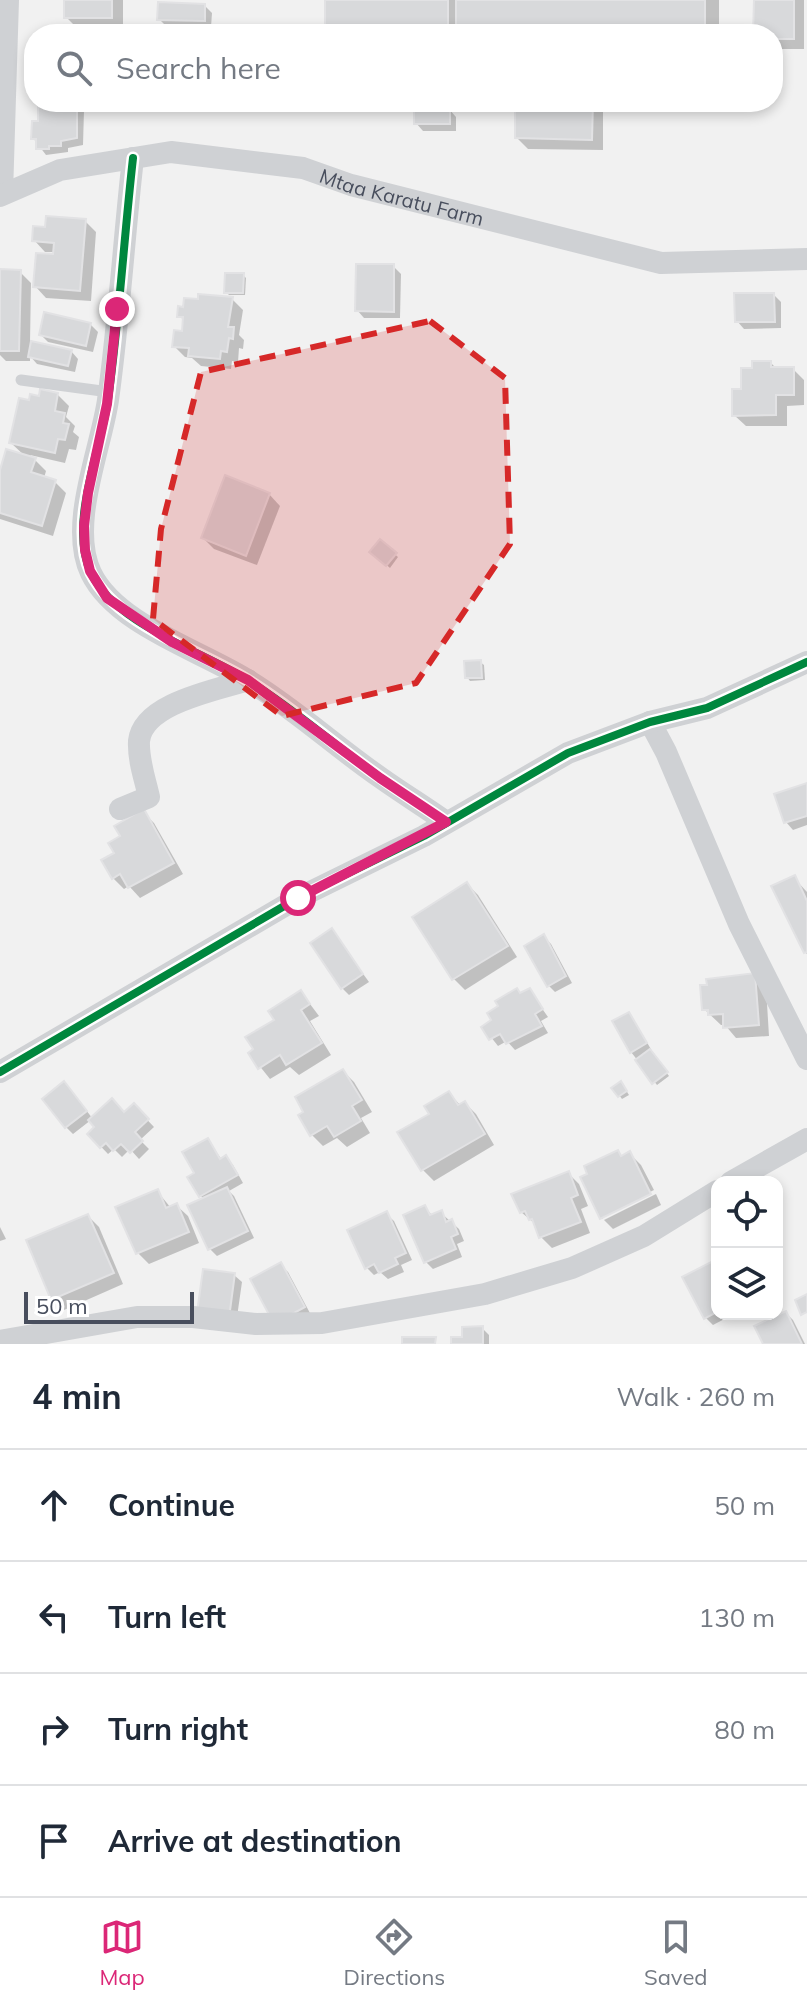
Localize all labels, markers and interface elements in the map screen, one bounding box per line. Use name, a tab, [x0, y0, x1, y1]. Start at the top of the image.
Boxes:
search box	[24, 24, 783, 112]
icon: search	[52, 46, 96, 90]
text: Search here	[116, 49, 281, 87]
street label: Mtaa Karatu Farm	[317, 163, 487, 230]
route end	[99, 291, 135, 327]
route start	[280, 880, 316, 916]
map controls	[711, 1176, 783, 1320]
button: locate	[711, 1176, 783, 1248]
button: layers	[711, 1248, 783, 1320]
scale bar	[24, 1288, 194, 1324]
text: 50 m	[36, 1292, 87, 1320]
text: 4 min	[32, 1375, 122, 1418]
text: Walk · 260 m	[616, 1380, 775, 1413]
icon: ahead	[32, 1483, 76, 1527]
text: Continue	[108, 1486, 235, 1524]
text: 50 m	[714, 1489, 775, 1522]
icon: left	[32, 1595, 76, 1639]
text: Turn left	[108, 1598, 226, 1636]
text: 130 m	[699, 1601, 775, 1634]
icon: right	[32, 1707, 76, 1751]
text: Turn right	[108, 1710, 248, 1748]
text: 80 m	[714, 1713, 775, 1746]
icon: arrive	[32, 1819, 76, 1863]
text: Arrive at destination	[108, 1822, 402, 1860]
tab: Map	[99, 1915, 145, 1991]
tab: Directions	[344, 1915, 445, 1991]
tab: Saved	[644, 1915, 708, 1991]

